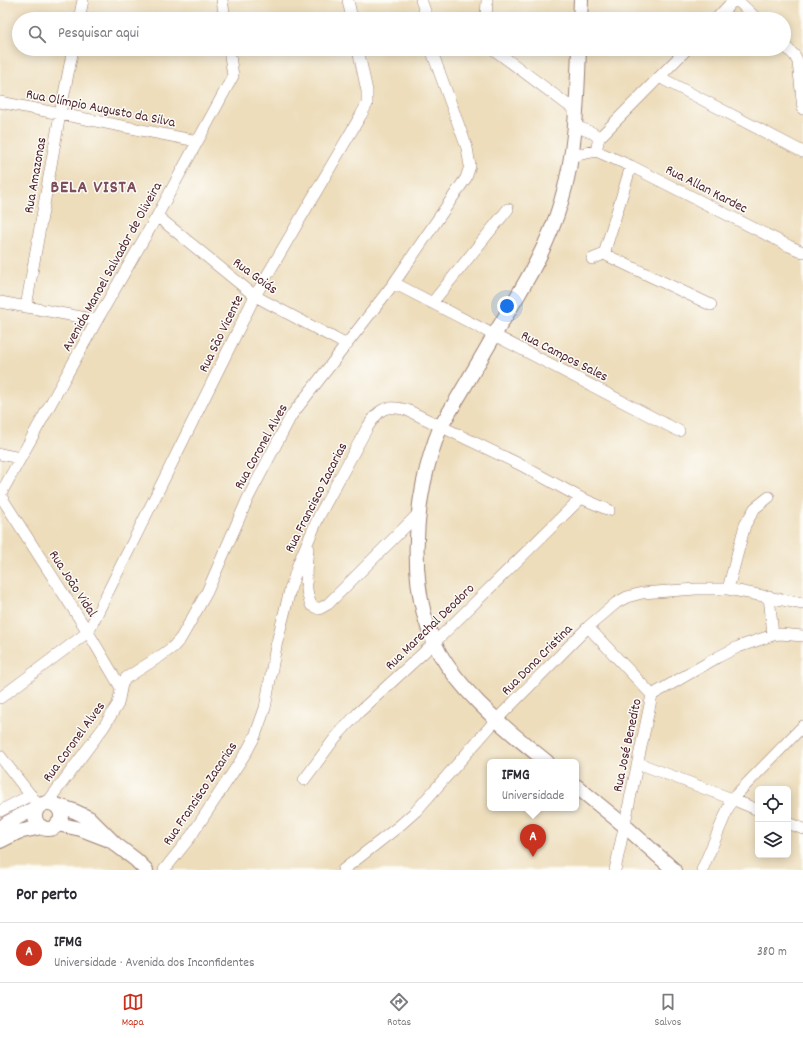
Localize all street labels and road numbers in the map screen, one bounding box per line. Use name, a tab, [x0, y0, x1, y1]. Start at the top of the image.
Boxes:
street label: Rua Olímpio Augusto da Silva	[24, 85, 177, 133]
street label: Rua Amazonas	[19, 136, 53, 215]
street label: Rua Allan Kardec	[662, 160, 751, 219]
street label: Avenida Manoel Salvador de Oliveira	[58, 178, 168, 355]
street label: Rua Goiás	[228, 253, 282, 300]
street label: Rua São Vicente	[194, 292, 249, 376]
street label: Rua Campos Sales	[517, 326, 611, 387]
street label: Rua Coronel Alves	[230, 400, 294, 493]
street label: Rua Francisco Zacarias	[280, 439, 353, 557]
street label: Rua João Vidal	[43, 547, 102, 622]
street label: Rua Marechal Deodoro	[381, 579, 480, 676]
street label: Rua Dona Cristina	[497, 620, 578, 701]
street label: Rua José Benedito	[608, 697, 648, 794]
street label: Rua Coronel Alves	[39, 698, 111, 787]
street label: Rua Francisco Zacarias	[158, 738, 243, 850]

